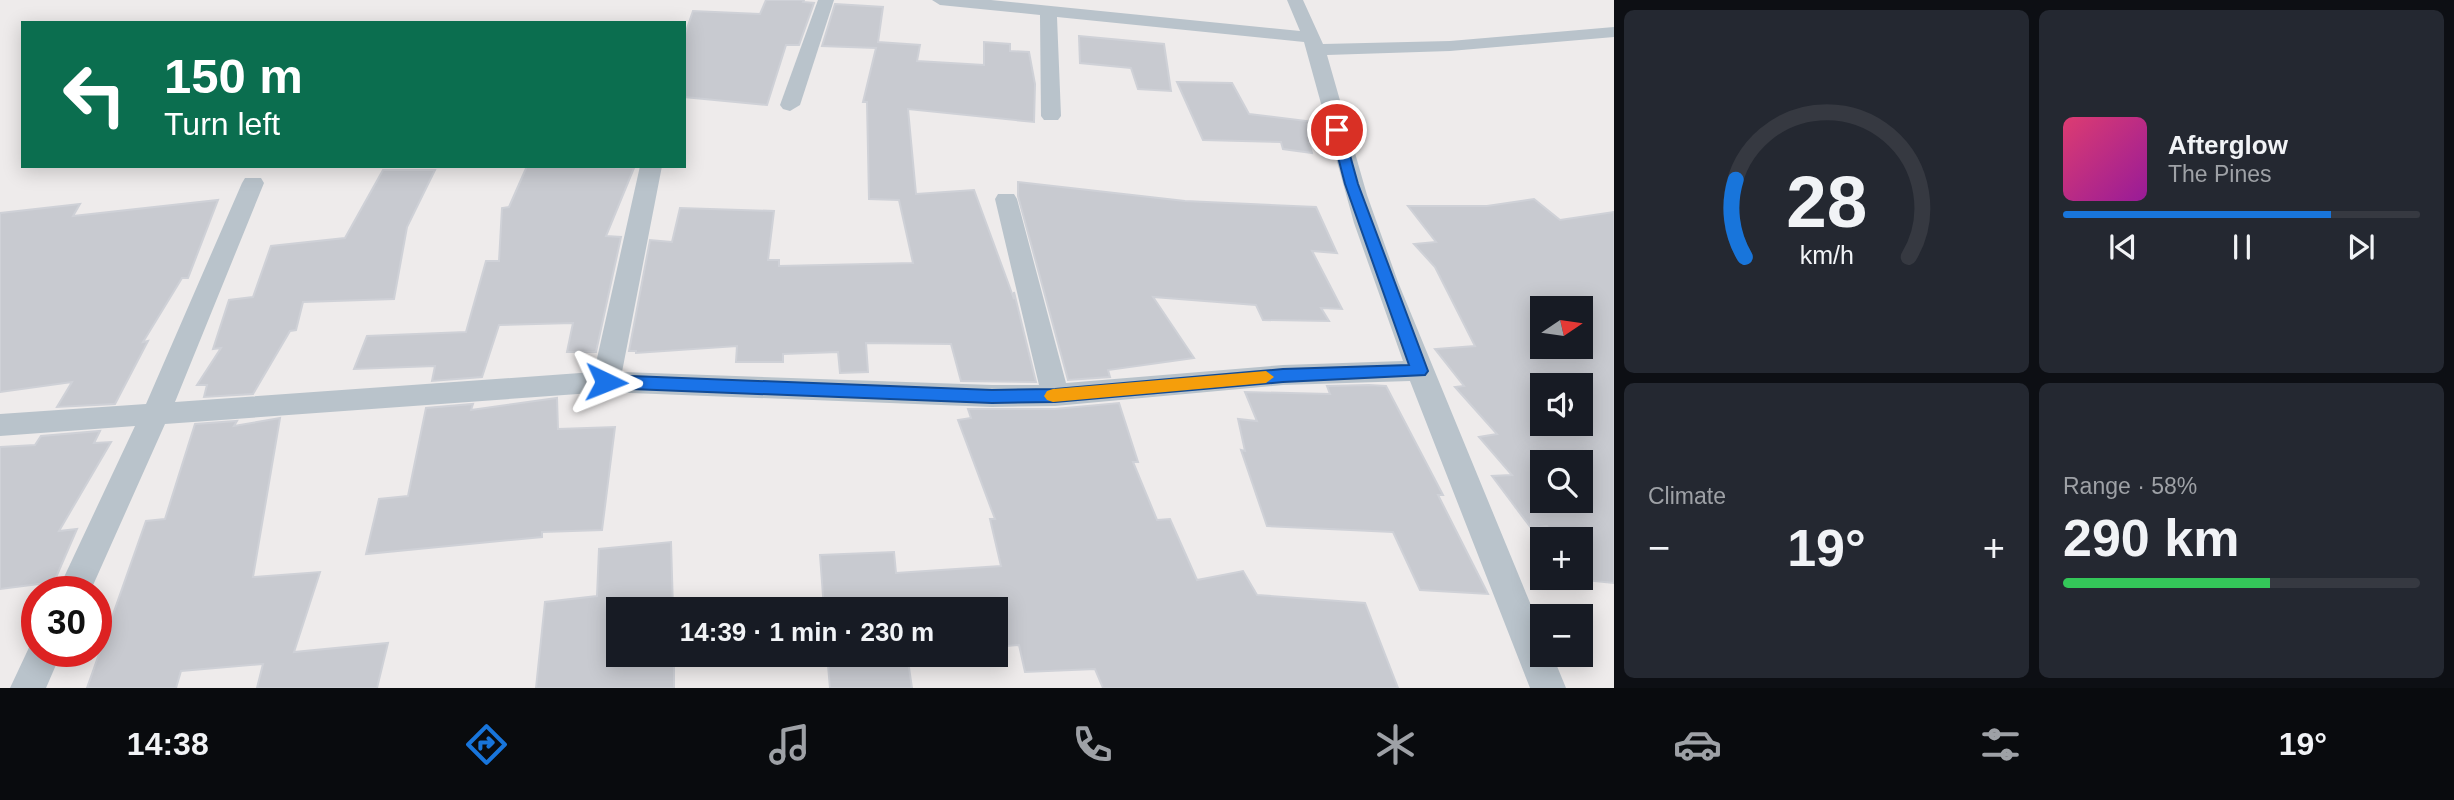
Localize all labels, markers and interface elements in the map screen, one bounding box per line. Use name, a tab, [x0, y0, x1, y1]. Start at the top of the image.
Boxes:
icon: left	[49, 49, 140, 140]
text: 150 m	[164, 49, 303, 103]
pin	[1307, 100, 1367, 160]
text: Turn left	[164, 106, 280, 142]
icon: arrive	[1318, 111, 1356, 149]
text: Afterglow	[2168, 130, 2288, 160]
text: The Pines	[2168, 161, 2272, 187]
text: 28	[1786, 162, 1867, 243]
icon: previous	[2104, 228, 2142, 266]
icon: pause	[2223, 228, 2261, 266]
icon: next	[2342, 228, 2380, 266]
text: km/h	[1799, 241, 1854, 269]
north arrow	[1530, 296, 1592, 359]
map controls	[1530, 296, 1593, 667]
position arrow	[569, 345, 643, 419]
button: sound	[1530, 373, 1593, 436]
button: search	[1530, 450, 1593, 513]
text: Range · 58%	[2063, 473, 2197, 499]
text: Climate	[1648, 483, 1726, 509]
text: 290 km	[2063, 509, 2239, 567]
text: 19°	[1787, 519, 1866, 577]
button: +	[1530, 527, 1593, 590]
text: −	[1648, 527, 1670, 569]
text: +	[1983, 527, 2005, 569]
speed limit sign: 30	[21, 576, 112, 667]
button: −	[1530, 604, 1593, 667]
text: 14:39 · 1 min · 230 m	[680, 617, 934, 647]
icon: directions	[462, 720, 511, 769]
icon: music	[765, 720, 814, 769]
icon: phone	[1068, 720, 1117, 769]
icon: climate	[1371, 720, 1420, 769]
icon: car	[1673, 720, 1722, 769]
icon: filters	[1976, 720, 2025, 769]
text: 14:38	[127, 726, 209, 762]
text: 19°	[2279, 726, 2327, 762]

